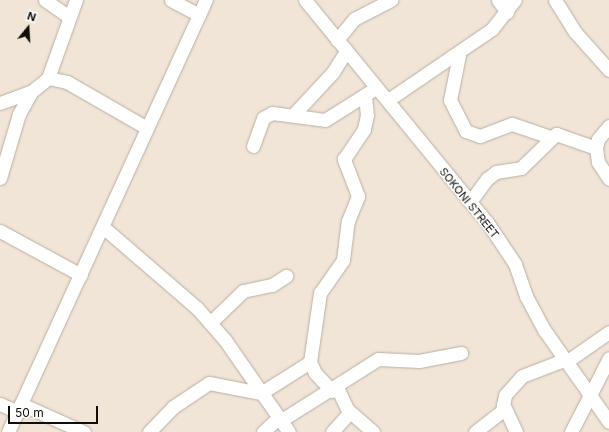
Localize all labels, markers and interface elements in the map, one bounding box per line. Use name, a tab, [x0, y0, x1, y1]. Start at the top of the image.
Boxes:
north arrow	[8, 8, 48, 48]
text: N	[26, 9, 38, 25]
street label: SOKONI STREET	[437, 165, 501, 241]
scale bar	[10, 398, 100, 424]
text: 50 m	[15, 405, 44, 420]

